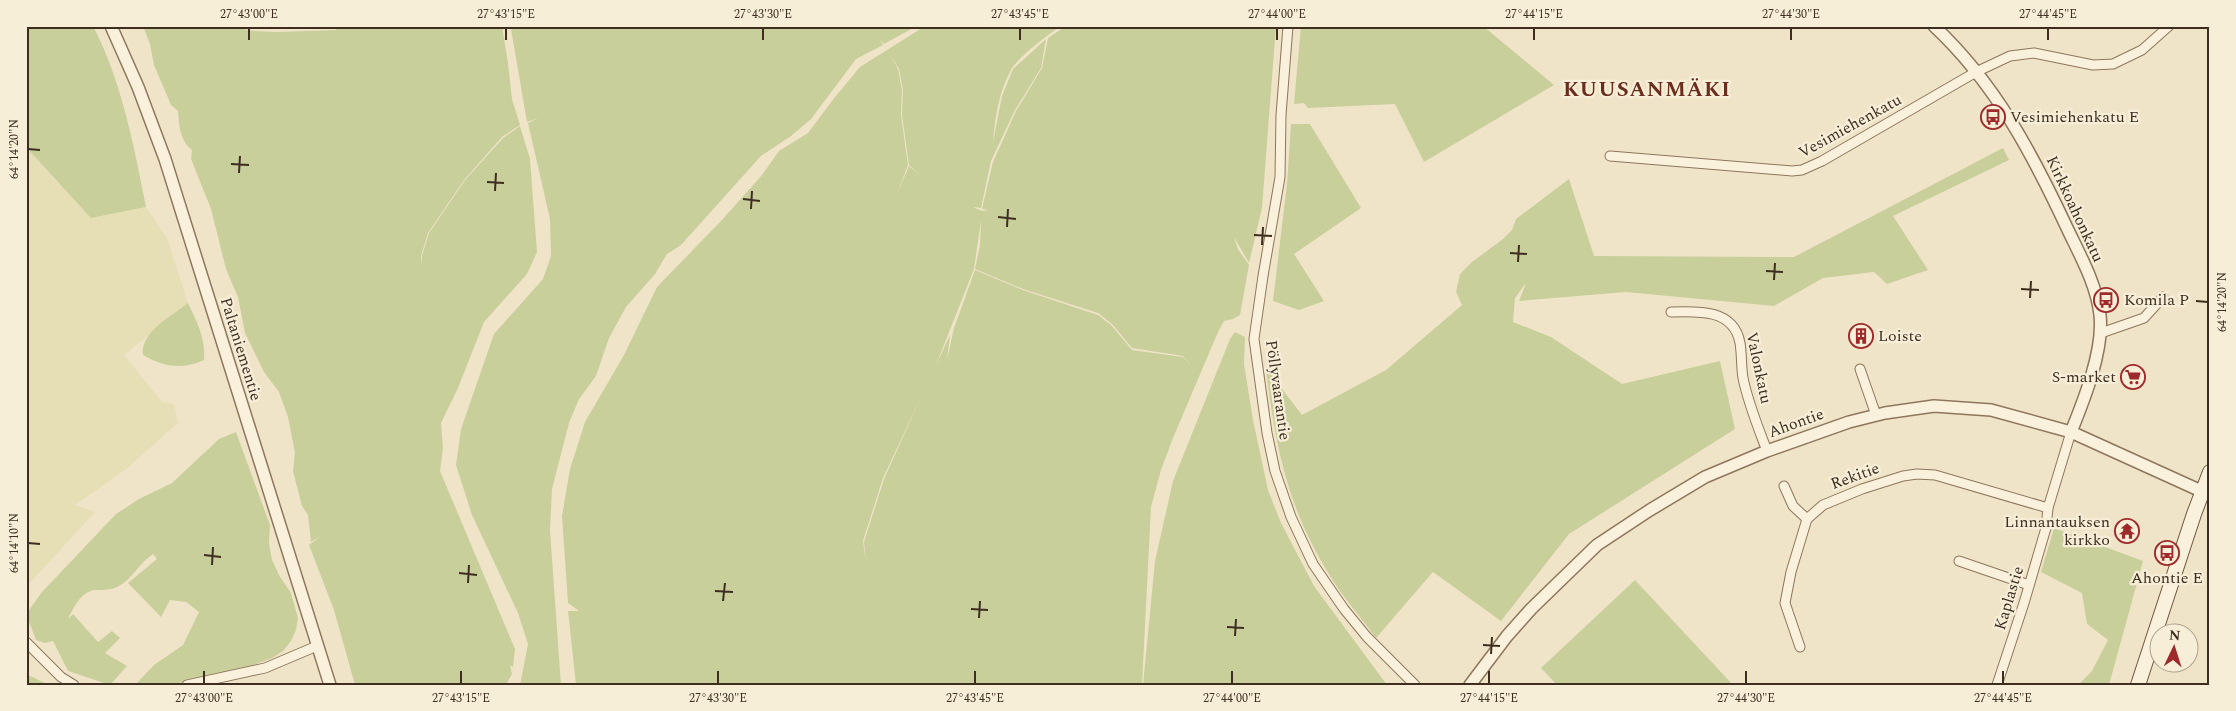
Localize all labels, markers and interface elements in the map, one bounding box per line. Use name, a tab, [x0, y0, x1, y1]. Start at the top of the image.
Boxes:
text: 27°43'00"E	[220, 5, 278, 24]
text: 27°43'15"E	[477, 5, 535, 24]
text: 27°43'30"E	[734, 5, 792, 24]
text: 27°43'45"E	[991, 5, 1049, 24]
text: 27°44'00"E	[1248, 5, 1306, 24]
text: 27°44'15"E	[1505, 5, 1563, 24]
text: 27°44'30"E	[1762, 5, 1820, 24]
text: 27°44'45"E	[2019, 5, 2077, 24]
district label: KUUSANMÄKI	[1563, 74, 1731, 106]
street label: Vesimiehenkatu	[1794, 88, 1906, 164]
bus stop icon: Vesimiehenkatu E	[1980, 104, 2006, 130]
place label: Vesimiehenkatu E	[2010, 105, 2139, 129]
text: 64°14'20"N	[5, 119, 24, 179]
street label: Kirkkoahonkatu	[2040, 152, 2110, 266]
text: 64°14'20"N	[2213, 272, 2232, 332]
bus stop icon: Komila P	[2093, 287, 2119, 313]
place label: Komila P	[2124, 288, 2189, 312]
street label: Paltaniementie	[214, 294, 268, 404]
building icon: Loiste	[1848, 323, 1874, 349]
place label: Loiste	[1878, 324, 1922, 348]
street label: Valonkatu	[1740, 330, 1778, 406]
street label: Pöllyvaarantie	[1259, 338, 1297, 442]
supermarket icon: S-market	[2120, 364, 2146, 390]
place label: S-market	[2052, 365, 2116, 389]
street label: Ahontie	[1765, 402, 1827, 444]
street label: Rekitie	[1827, 456, 1883, 496]
place label: Linnantauksen kirkko	[2004, 510, 2110, 552]
text: 64°14'10"N	[5, 513, 24, 573]
temple icon: Linnantauksen kirkko	[2114, 518, 2140, 544]
bus stop icon: Ahontie E	[2154, 540, 2180, 566]
street label: Kaplastie	[1988, 563, 2030, 633]
place label: Ahontie E	[2131, 566, 2203, 590]
north arrow	[2148, 624, 2198, 674]
text: N	[2168, 625, 2181, 646]
text: 27°43'00"E	[175, 689, 233, 708]
text: 27°43'15"E	[432, 689, 490, 708]
text: 27°43'30"E	[689, 689, 747, 708]
text: 27°43'45"E	[946, 689, 1004, 708]
text: 27°44'00"E	[1203, 689, 1261, 708]
text: 27°44'15"E	[1460, 689, 1518, 708]
text: 27°44'30"E	[1717, 689, 1775, 708]
text: 27°44'45"E	[1974, 689, 2032, 708]

